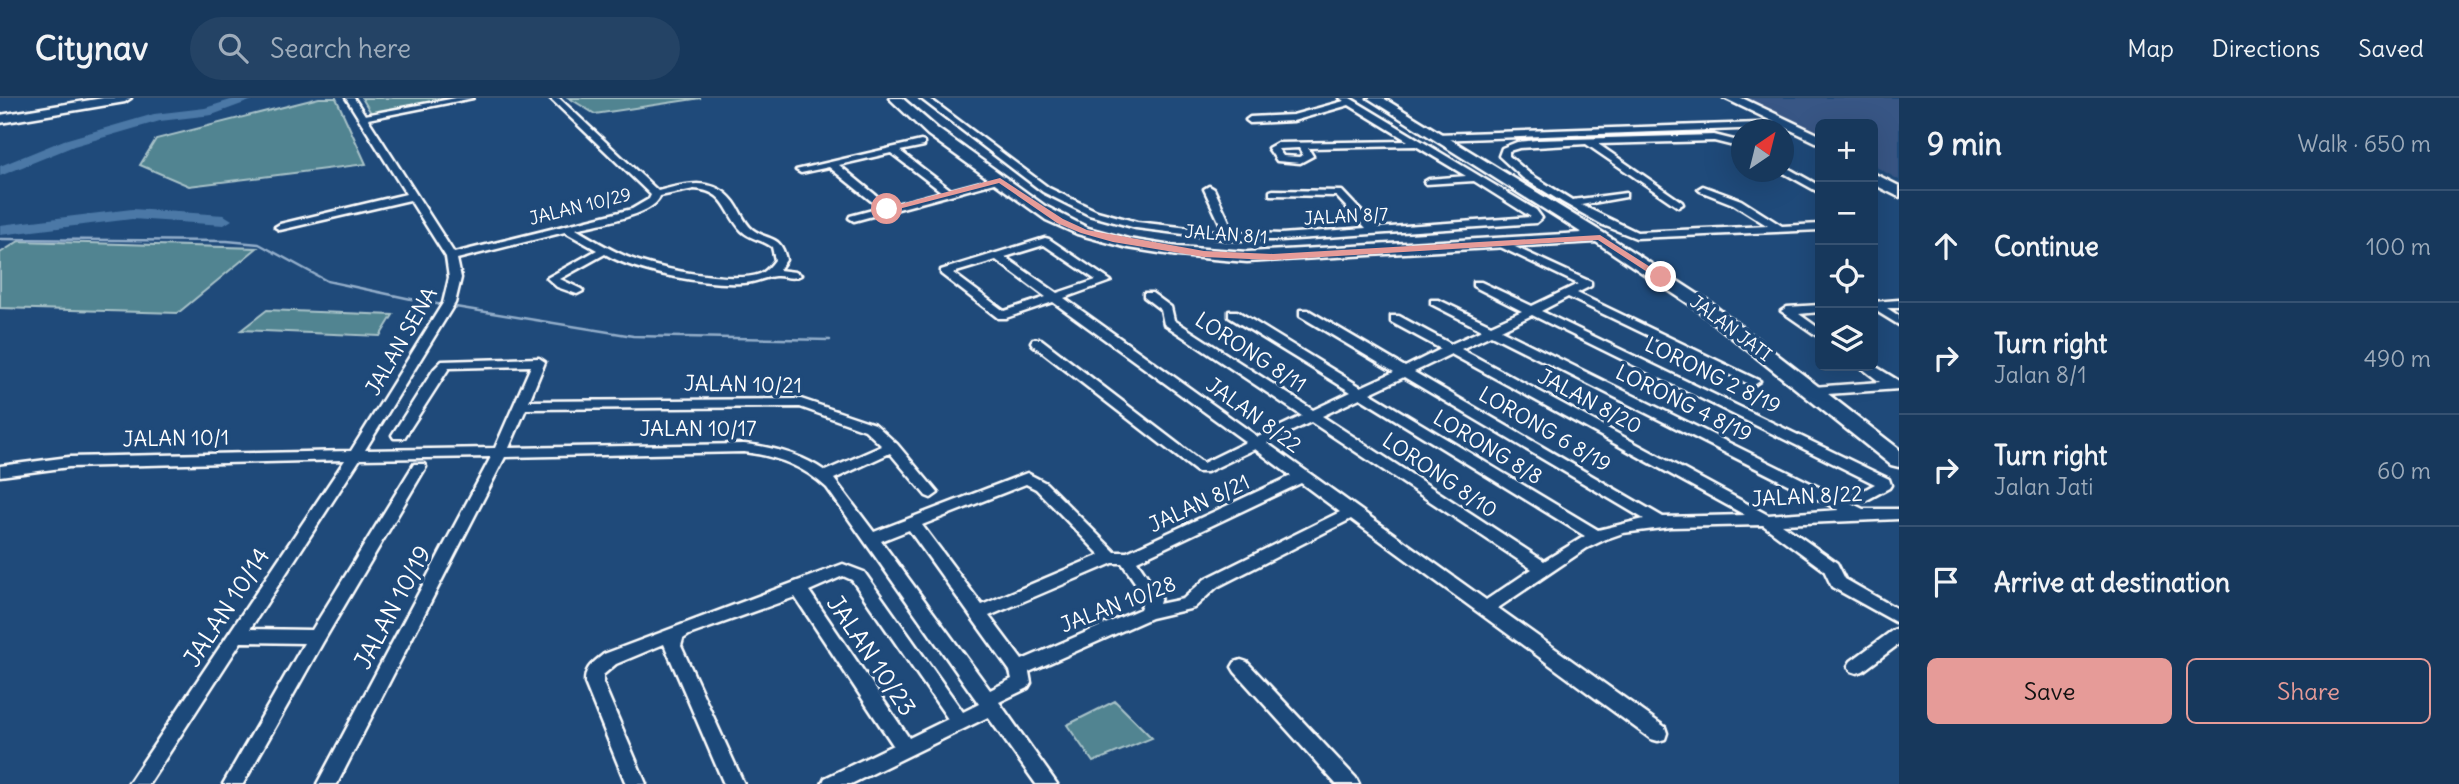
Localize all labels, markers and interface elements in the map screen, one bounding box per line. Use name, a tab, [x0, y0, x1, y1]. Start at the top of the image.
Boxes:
search box	[190, 17, 680, 80]
text: Citynav	[35, 27, 148, 69]
icon: search	[214, 29, 252, 67]
text: Search here	[270, 32, 411, 65]
text: Map	[2127, 33, 2174, 63]
text: Directions	[2212, 33, 2320, 63]
text: Saved	[2358, 33, 2424, 63]
north arrow	[1731, 119, 1794, 182]
map controls	[1815, 119, 1878, 371]
button: +	[1815, 119, 1878, 182]
text: 9 min	[1927, 125, 2002, 163]
text: Walk · 650 m	[2298, 129, 2431, 158]
street label: JALAN 10/29	[527, 182, 633, 230]
button: −	[1815, 182, 1878, 245]
route start	[871, 193, 902, 224]
street label: JALAN 8/7	[1303, 202, 1389, 230]
street label: JALAN 8/1	[1184, 220, 1268, 248]
icon: ahead	[1927, 227, 1965, 265]
text: Continue	[1994, 230, 2099, 263]
text: 100 m	[2366, 232, 2431, 261]
button: locate	[1815, 245, 1878, 308]
route end	[1645, 261, 1676, 292]
street label: JALAN SENA	[359, 282, 443, 400]
street label: JALAN JATI	[1686, 290, 1776, 366]
street label: LORONG 8/11	[1190, 306, 1312, 398]
button: layers	[1815, 308, 1878, 371]
text: Turn right	[1994, 327, 2107, 360]
street label: LORONG 2 8/19	[1641, 330, 1785, 420]
icon: right	[1927, 339, 1965, 377]
text: 490 m	[2364, 344, 2431, 373]
street label: LORONG 4 8/19	[1611, 358, 1757, 448]
text: Jalan 8/1	[1994, 360, 2087, 389]
street label: JALAN 8/20	[1533, 362, 1647, 440]
street label: JALAN 10/21	[684, 369, 802, 399]
street label: JALAN 8/22	[1201, 371, 1307, 459]
street label: LORONG 6 8/19	[1474, 380, 1616, 478]
street label: LORONG 8/8	[1428, 404, 1548, 490]
street label: JALAN 10/17	[640, 415, 756, 442]
street label: JALAN 10/1	[122, 424, 230, 452]
street label: LORONG 8/10	[1377, 427, 1503, 523]
text: Turn right	[1994, 439, 2107, 472]
icon: right	[1927, 451, 1965, 489]
text: 60 m	[2377, 456, 2431, 485]
street label: JALAN 8/21	[1144, 468, 1254, 538]
text: Jalan Jati	[1994, 472, 2094, 501]
street label: JALAN 8/22	[1751, 480, 1863, 512]
street label: JALAN 10/19	[347, 540, 437, 674]
street label: JALAN 10/14	[176, 542, 276, 672]
icon: arrive	[1927, 563, 1965, 601]
text: Arrive at destination	[1994, 566, 2230, 599]
street label: JALAN 10/28	[1056, 570, 1180, 638]
street label: JALAN 10/23	[821, 589, 923, 721]
button: Save	[1927, 658, 2172, 724]
button: Share	[2186, 658, 2431, 724]

